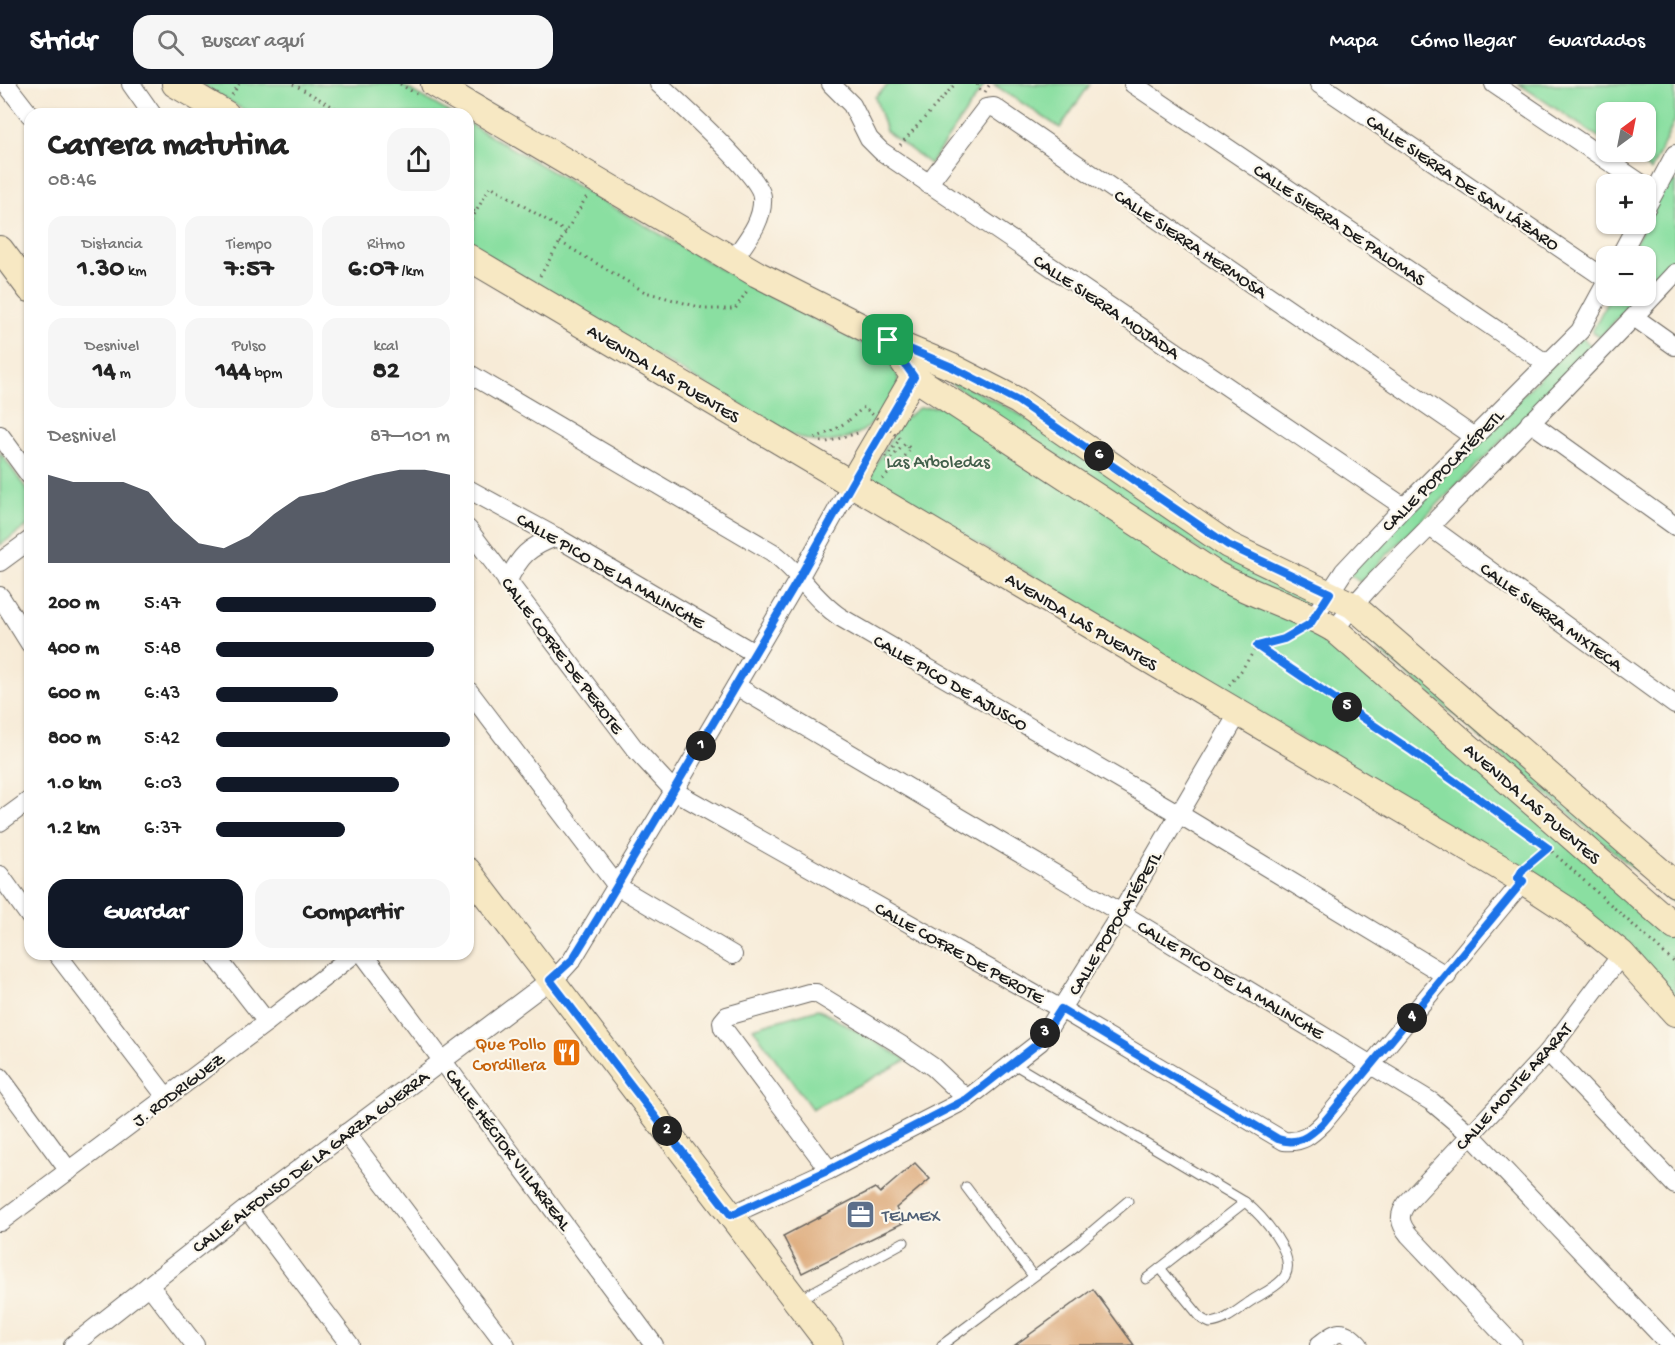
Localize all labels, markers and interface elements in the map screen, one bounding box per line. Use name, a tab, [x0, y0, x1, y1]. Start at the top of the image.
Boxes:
search box	[133, 15, 553, 69]
text: Stridr	[30, 26, 97, 59]
icon: search	[154, 26, 187, 59]
text: Buscar aquí	[202, 29, 305, 55]
text: Mapa	[1329, 30, 1378, 55]
text: Cómo llegar	[1411, 30, 1515, 55]
text: Guardados	[1548, 30, 1645, 55]
north arrow	[1596, 102, 1656, 162]
map controls	[1596, 102, 1656, 306]
street label: CALLE SIERRA DE SAN LÁZARO	[1361, 111, 1563, 257]
text: Carrera matutina	[48, 128, 288, 166]
button: share	[387, 128, 450, 191]
street label: CALLE SIERRA DE PALOMAS	[1248, 161, 1429, 292]
text: 08:46	[48, 170, 96, 193]
button: +	[1596, 174, 1656, 234]
street label: CALLE SIERRA HERMOSA	[1109, 186, 1271, 305]
text: Distancia	[82, 236, 142, 255]
text: Tiempo	[226, 236, 272, 255]
text: Ritmo	[367, 236, 405, 255]
button: −	[1596, 246, 1656, 306]
street label: CALLE SIERRA MOJADA	[1028, 251, 1184, 366]
text: 1.30	[77, 255, 124, 286]
text: 7:57	[225, 255, 273, 286]
text: 6:07	[348, 255, 398, 286]
text: km	[124, 263, 147, 282]
text: /km	[398, 263, 424, 282]
pin	[862, 314, 913, 365]
street label: AVENIDA LAS PUENTES	[583, 321, 743, 429]
icon: arrive	[871, 323, 904, 356]
text: Desnivel	[85, 338, 139, 357]
text: Pulso	[232, 338, 266, 357]
text: kcal	[374, 338, 398, 357]
text: 14	[93, 357, 116, 388]
text: 144	[216, 357, 251, 388]
text: 82	[373, 357, 400, 388]
text: m	[116, 365, 131, 384]
text: bpm	[251, 365, 282, 384]
street label: CALLE POPOCATÉPETL	[1378, 405, 1510, 537]
text: Desnivel	[48, 426, 116, 449]
text: 87–101 m	[370, 426, 450, 449]
pin: 6	[1084, 441, 1114, 471]
text: 6	[1095, 446, 1103, 465]
park label: Las Arboledas	[886, 453, 991, 474]
street label: CALLE PICO DE LA MALINCHE	[512, 510, 708, 635]
street label: CALLE SIERRA MIXTECA	[1475, 559, 1627, 678]
street label: AVENIDA LAS PUENTES	[1001, 569, 1161, 677]
street label: CALLE COFRE DE PEROTE	[495, 574, 627, 740]
text: 200 m	[48, 593, 99, 616]
text: 5:47	[144, 593, 181, 616]
street label: CALLE PICO DE AJUSCO	[869, 631, 1031, 737]
text: 400 m	[48, 638, 99, 661]
text: 5:48	[144, 638, 181, 661]
text: 600 m	[48, 683, 100, 706]
text: 6:43	[144, 683, 180, 706]
pin: 5	[1332, 692, 1362, 722]
text: 5	[1343, 697, 1351, 716]
text: 800 m	[48, 728, 101, 751]
text: 5:42	[144, 728, 180, 751]
pin: 1	[686, 731, 716, 761]
text: 1	[698, 736, 704, 755]
street label: AVENIDA LAS PUENTES	[1459, 740, 1604, 870]
text: 1.0 km	[48, 773, 102, 796]
text: 6:03	[144, 773, 182, 796]
text: 1.2 km	[48, 818, 100, 841]
text: 6:37	[144, 818, 181, 841]
street label: CALLE POPOCATÉPETL	[1065, 847, 1168, 1000]
button: Guardar	[48, 879, 243, 948]
button: Compartir	[255, 879, 450, 948]
street label: CALLE COFRE DE PEROTE	[870, 899, 1048, 1010]
street label: CALLE PICO DE LA MALINCHE	[1133, 917, 1327, 1046]
pin: 4	[1397, 1003, 1427, 1033]
text: 4	[1408, 1008, 1416, 1027]
pin: 3	[1030, 1018, 1060, 1048]
street label: CALLE MONTE ARARAT	[1452, 1019, 1578, 1156]
text: 3	[1041, 1023, 1049, 1042]
place label: Que Pollo Cordillera	[472, 1035, 547, 1077]
restaurant icon: Que Pollo Cordillera	[551, 1037, 583, 1069]
street label: J. RODRIGUEZ	[129, 1049, 230, 1132]
street label: CALLE HÉCTOR VILLARREAL	[439, 1065, 576, 1237]
street label: CALLE ALFONSO DE LA GARZA GUERRA	[189, 1066, 435, 1259]
pin: 2	[652, 1116, 682, 1146]
text: 2	[663, 1121, 671, 1140]
office icon: TELMEX	[845, 1199, 877, 1231]
place label: TELMEX	[881, 1207, 941, 1228]

